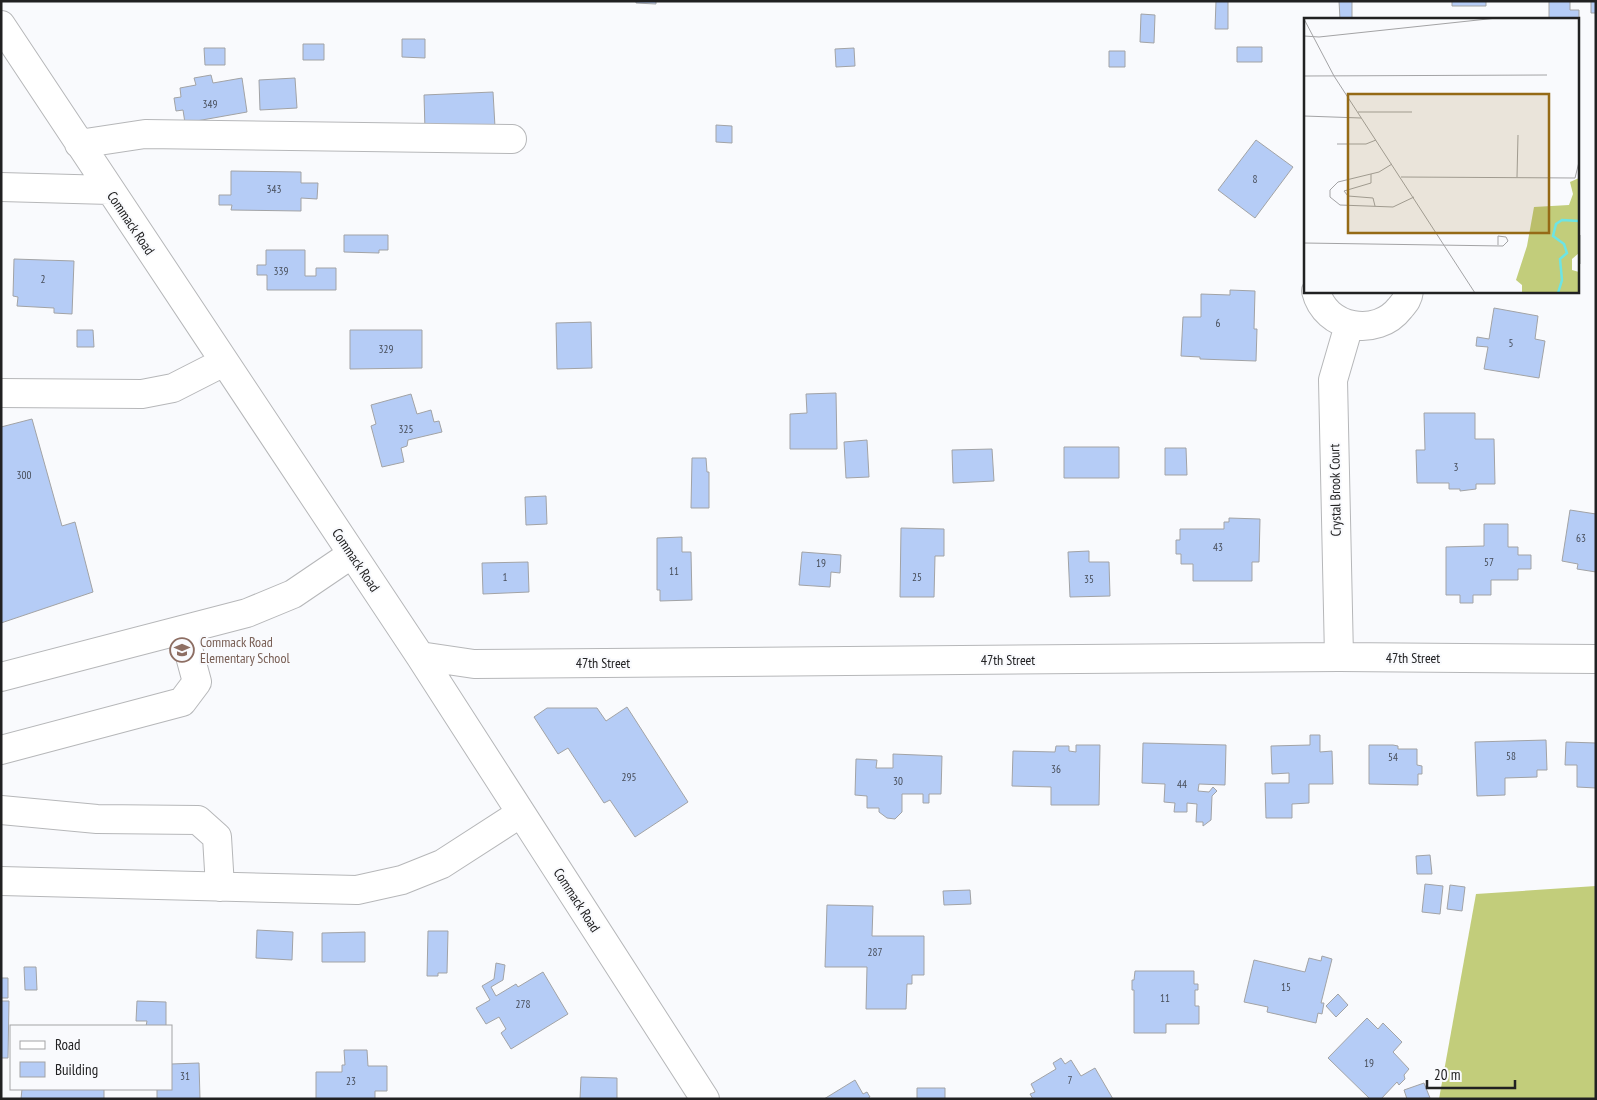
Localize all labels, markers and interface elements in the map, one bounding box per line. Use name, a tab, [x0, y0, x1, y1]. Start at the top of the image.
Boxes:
inset map	[1304, 18, 1580, 292]
house number: 349	[203, 97, 217, 111]
house number: 8	[1253, 172, 1258, 186]
house number: 343	[267, 182, 281, 196]
street label: Commack Road	[103, 188, 159, 258]
house number: 339	[274, 264, 288, 278]
house number: 2	[41, 272, 46, 286]
house number: 6	[1216, 316, 1221, 330]
house number: 5	[1509, 336, 1514, 350]
house number: 329	[379, 342, 393, 356]
house number: 325	[399, 422, 413, 436]
street label: Crystal Brook Court	[1325, 443, 1345, 536]
house number: 3	[1454, 460, 1459, 474]
house number: 300	[17, 468, 31, 482]
street label: Commack Road	[328, 525, 384, 595]
house number: 63	[1576, 531, 1586, 545]
house number: 43	[1213, 540, 1223, 554]
house number: 57	[1484, 555, 1494, 569]
house number: 19	[816, 556, 826, 570]
house number: 11	[669, 564, 679, 578]
house number: 1	[503, 570, 508, 584]
house number: 25	[912, 570, 922, 584]
house number: 35	[1084, 572, 1094, 586]
place label: Commack Road Elementary School	[200, 633, 290, 667]
school or university icon: Commack Road Elementary School	[169, 637, 195, 663]
street label: 47th Street	[1386, 649, 1440, 667]
street label: 47th Street	[981, 651, 1035, 669]
street label: 47th Street	[576, 654, 630, 672]
house number: 58	[1506, 749, 1516, 763]
house number: 54	[1388, 750, 1398, 764]
house number: 36	[1051, 762, 1061, 776]
house number: 295	[622, 770, 636, 784]
house number: 30	[893, 774, 903, 788]
house number: 44	[1177, 777, 1187, 791]
street label: Commack Road	[550, 865, 604, 935]
house number: 287	[868, 945, 882, 959]
house number: 15	[1281, 980, 1291, 994]
house number: 11	[1160, 991, 1170, 1005]
house number: 278	[516, 997, 530, 1011]
legend	[10, 1025, 172, 1090]
text: Road	[55, 1035, 81, 1054]
house number: 19	[1364, 1056, 1374, 1070]
scale bar	[1427, 1058, 1514, 1090]
text: Building	[55, 1060, 98, 1079]
text: 20 m	[1434, 1065, 1460, 1084]
house number: 31	[180, 1069, 190, 1083]
house number: 7	[1068, 1073, 1073, 1087]
house number: 23	[346, 1074, 356, 1088]

